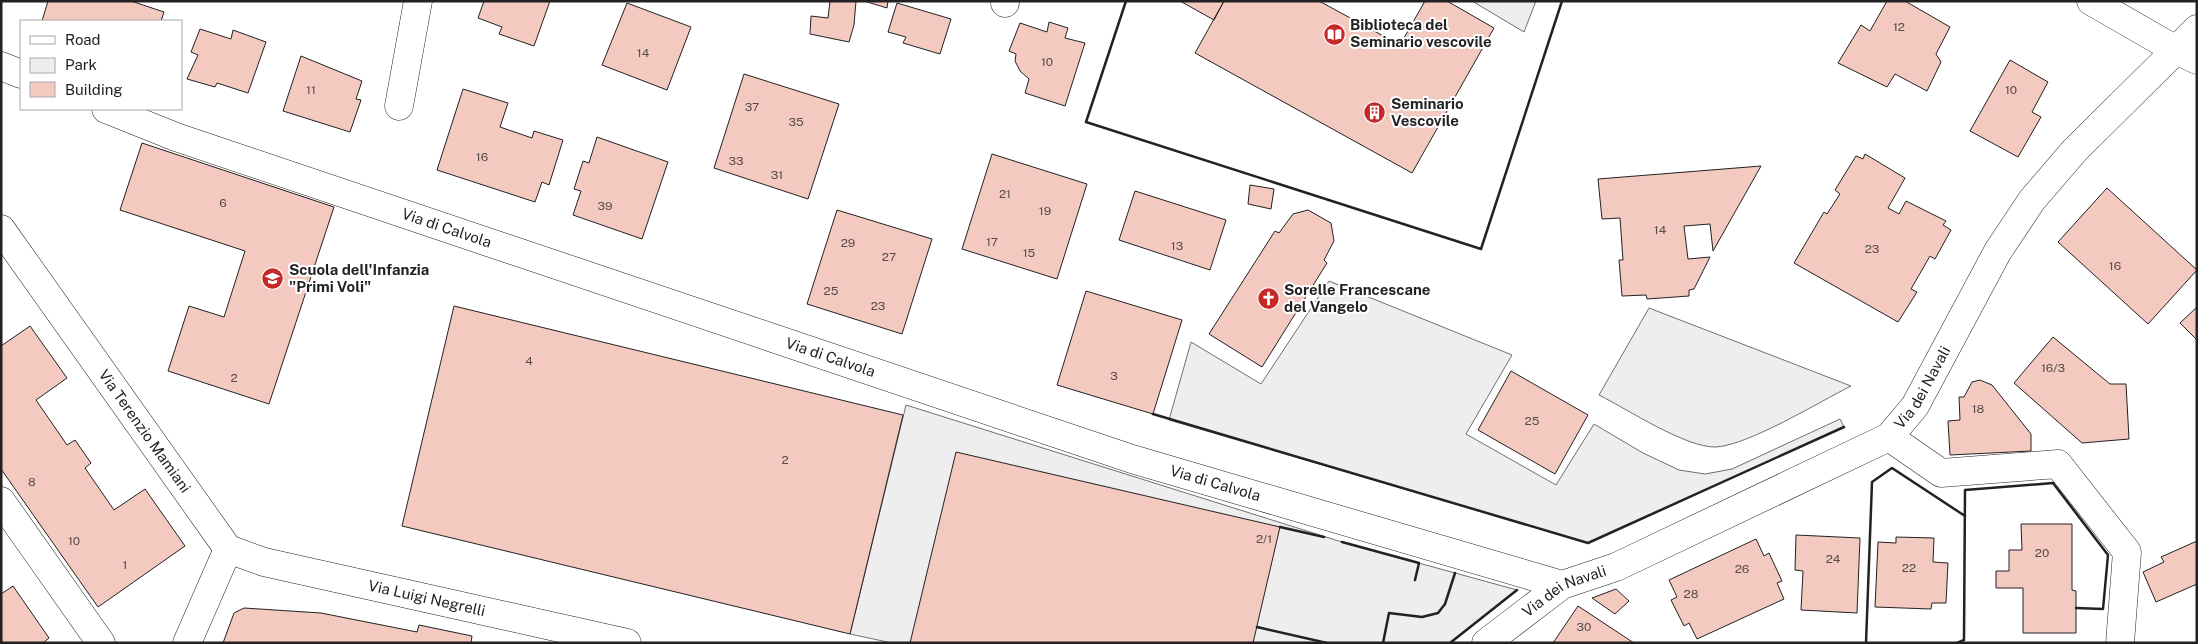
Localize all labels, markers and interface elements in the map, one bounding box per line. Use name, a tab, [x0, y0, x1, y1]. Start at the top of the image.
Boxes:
place label: Biblioteca del Seminario vescovile	[1350, 16, 1492, 50]
legend	[20, 20, 182, 110]
house number: 12	[1893, 20, 1905, 34]
library icon: Biblioteca del Seminario vescovile	[1322, 22, 1346, 46]
text: Road	[65, 31, 101, 48]
house number: 14	[637, 46, 650, 60]
house number: 10	[1041, 55, 1053, 69]
text: Park	[65, 56, 97, 73]
text: Building	[65, 81, 123, 98]
house number: 11	[306, 83, 316, 97]
house number: 10	[2005, 83, 2017, 97]
place label: Seminario Vescovile	[1391, 95, 1464, 129]
house number: 37	[745, 100, 759, 114]
building icon: Seminario Vescovile	[1363, 101, 1387, 125]
house number: 35	[788, 115, 804, 129]
house number: 16	[476, 150, 488, 164]
house number: 33	[728, 154, 744, 168]
house number: 31	[771, 168, 783, 182]
house number: 21	[999, 187, 1011, 201]
house number: 6	[219, 196, 227, 210]
house number: 39	[598, 199, 612, 213]
house number: 19	[1039, 204, 1051, 218]
street label: Via di Calvola	[400, 205, 494, 251]
house number: 14	[1654, 223, 1667, 237]
house number: 17	[986, 235, 998, 249]
house number: 29	[841, 236, 855, 250]
house number: 13	[1171, 239, 1183, 253]
house number: 23	[1865, 242, 1879, 256]
house number: 15	[1023, 246, 1036, 260]
house number: 27	[882, 250, 896, 264]
house number: 16	[2109, 259, 2121, 273]
place label: Scuola dell'Infanzia "Primi Voli"	[289, 261, 429, 295]
school or university icon: Scuola dell'Infanzia "Primi Voli"	[261, 267, 285, 291]
place label: Sorelle Francescane del Vangelo	[1284, 281, 1430, 315]
house number: 25	[824, 284, 839, 298]
church icon: Sorelle Francescane del Vangelo	[1256, 287, 1280, 311]
house number: 23	[871, 299, 885, 313]
street label: Via di Calvola	[784, 334, 878, 380]
street label: Via dei Navali	[1891, 343, 1953, 432]
house number: 4	[525, 354, 533, 368]
house number: 16/3	[2041, 361, 2065, 375]
street label: Via Terenzio Mamiani	[95, 366, 194, 496]
house number: 3	[1110, 369, 1118, 383]
house number: 2	[230, 371, 238, 385]
house number: 18	[1972, 402, 1985, 416]
house number: 25	[1525, 414, 1540, 428]
house number: 2	[781, 453, 789, 467]
street label: Via di Calvola	[1168, 462, 1263, 504]
house number: 8	[28, 475, 36, 489]
house number: 2/1	[1256, 532, 1272, 546]
house number: 10	[68, 534, 80, 548]
house number: 20	[2035, 546, 2049, 560]
house number: 24	[1826, 552, 1841, 566]
house number: 1	[123, 558, 127, 572]
house number: 22	[1902, 561, 1916, 575]
street label: Via dei Navali	[1519, 562, 1608, 620]
house number: 26	[1735, 562, 1749, 576]
street label: Via Luigi Negrelli	[367, 577, 487, 619]
house number: 28	[1684, 587, 1699, 601]
house number: 30	[1577, 620, 1591, 634]

